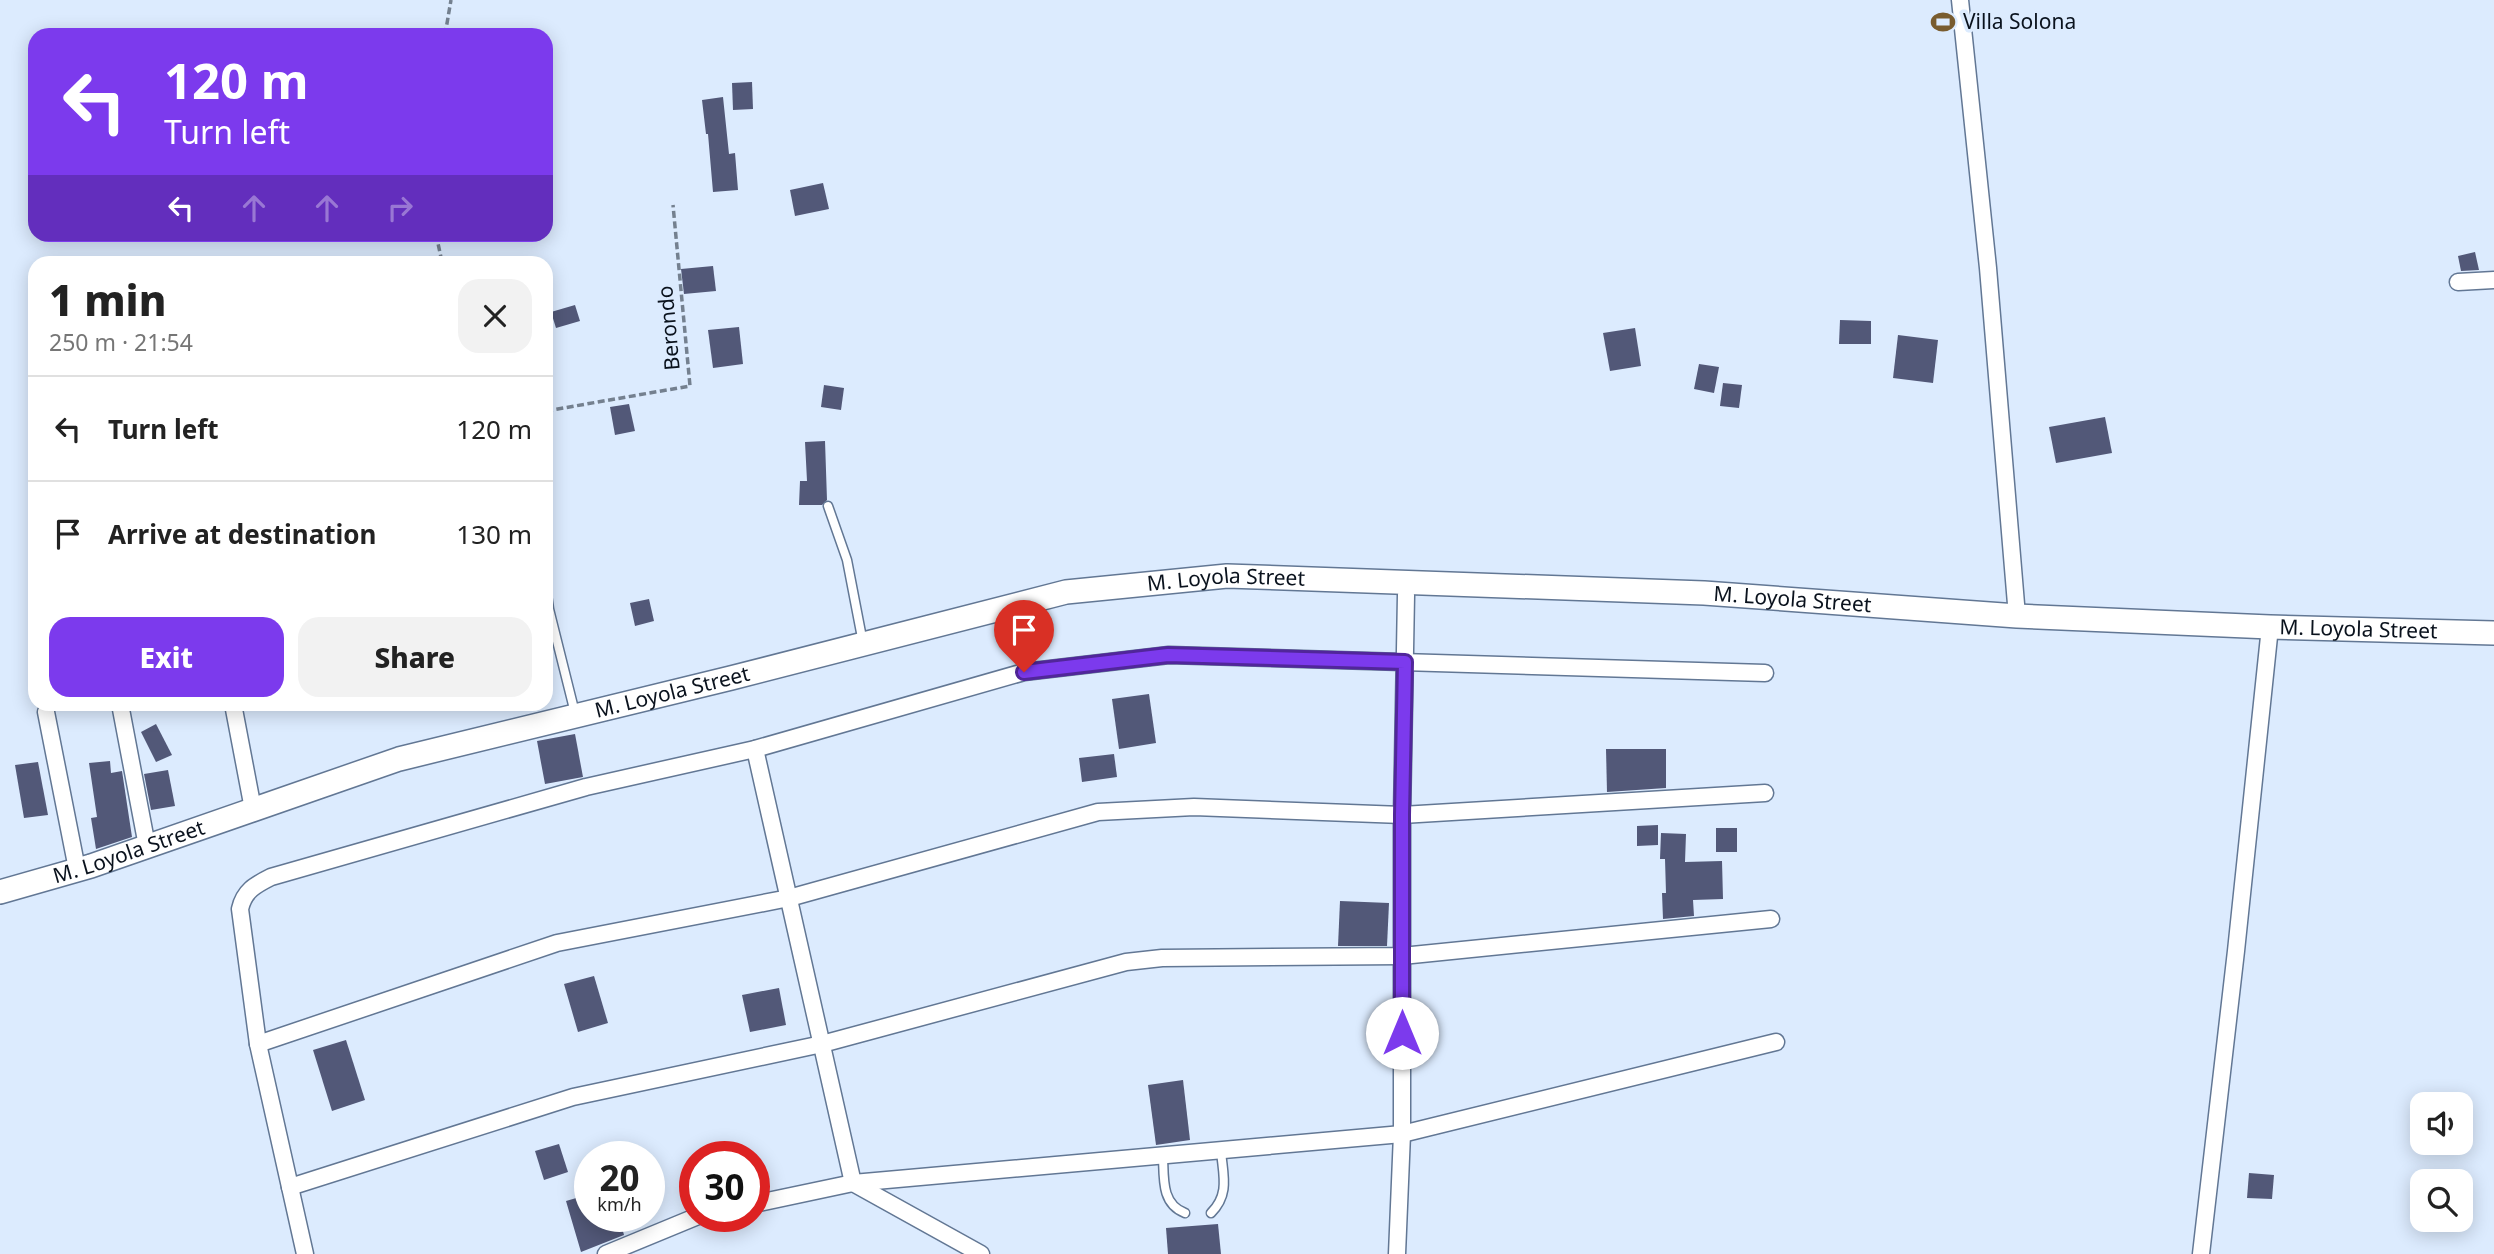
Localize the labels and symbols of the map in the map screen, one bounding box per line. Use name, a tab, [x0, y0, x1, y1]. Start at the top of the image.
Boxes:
place label: Villa Solona	[1963, 7, 2076, 35]
sports icon: Villa Solona	[1929, 8, 1957, 36]
street label: Berondo	[650, 284, 686, 372]
street label: M. Loyola Street	[1146, 561, 1306, 597]
street label: M. Loyola Street	[1712, 579, 1873, 618]
pin	[994, 600, 1054, 672]
street label: M. Loyola Street	[2279, 612, 2438, 644]
street label: M. Loyola Street	[592, 659, 753, 724]
street label: M. Loyola Street	[50, 812, 209, 889]
position arrow	[1365, 996, 1439, 1070]
speed limit sign: 30	[679, 1141, 770, 1232]

